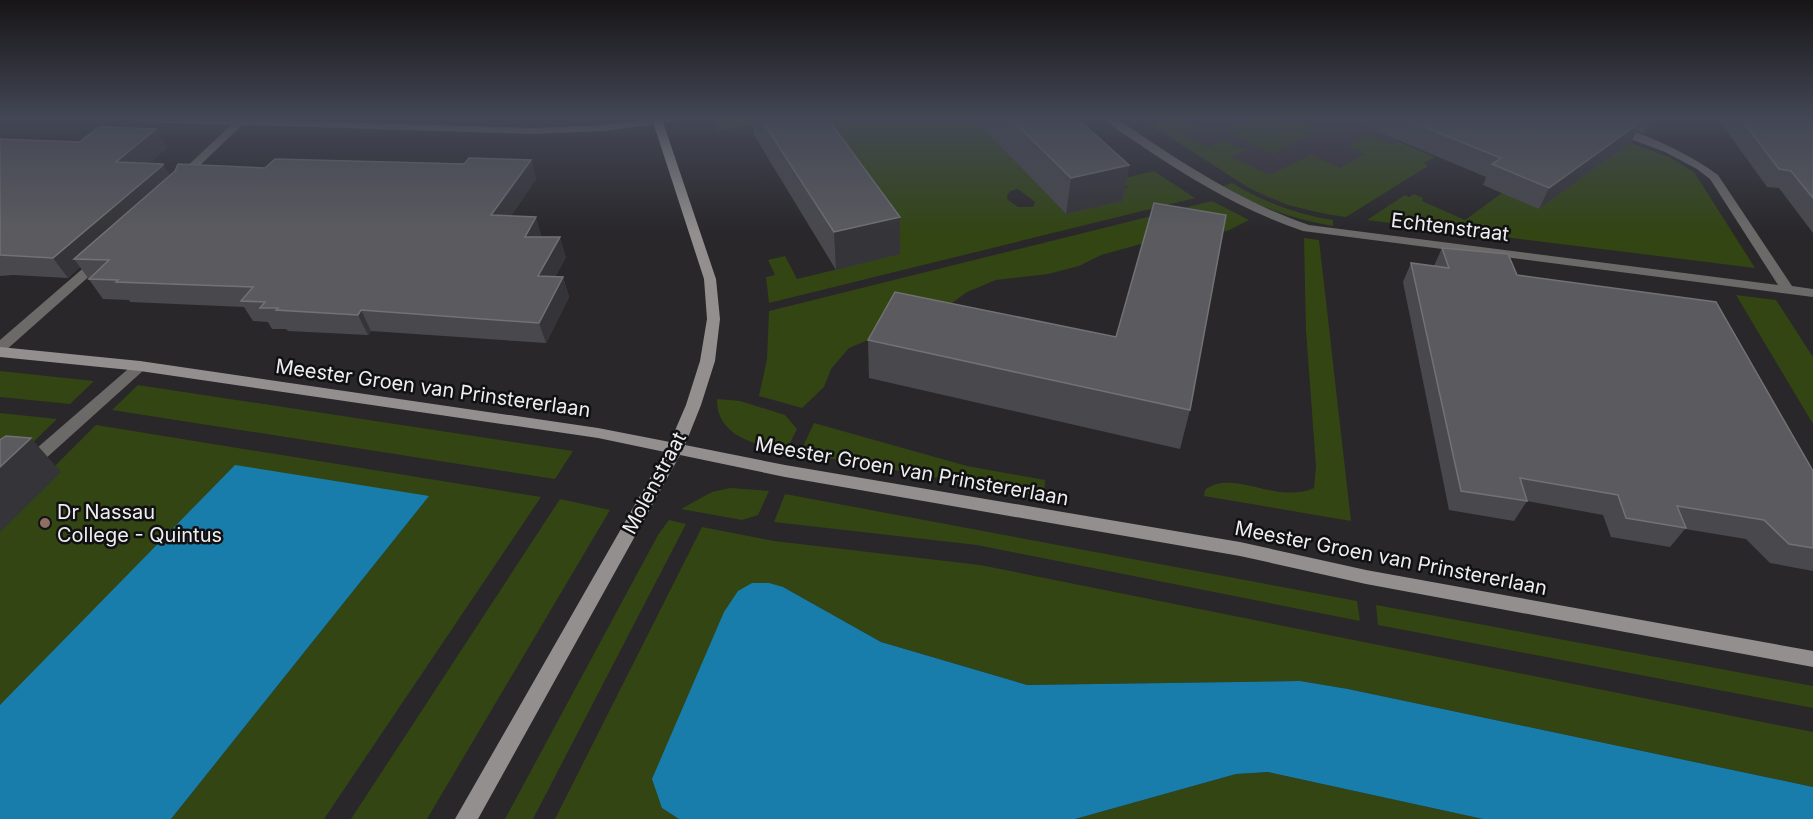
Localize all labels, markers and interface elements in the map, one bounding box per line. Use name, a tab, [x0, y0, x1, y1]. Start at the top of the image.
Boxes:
street label: Echtenstraat	[1390, 208, 1511, 246]
street label: Meester Groen van Prinstererlaan	[274, 354, 592, 422]
street label: Molenstraat	[617, 428, 691, 538]
street label: Meester Groen van Prinstererlaan	[753, 432, 1071, 510]
place label: Dr Nassau College - Quintus	[57, 500, 222, 547]
marker: Dr Nassau College - Quintus	[38, 516, 52, 530]
street label: Meester Groen van Prinstererlaan	[1233, 516, 1549, 600]

